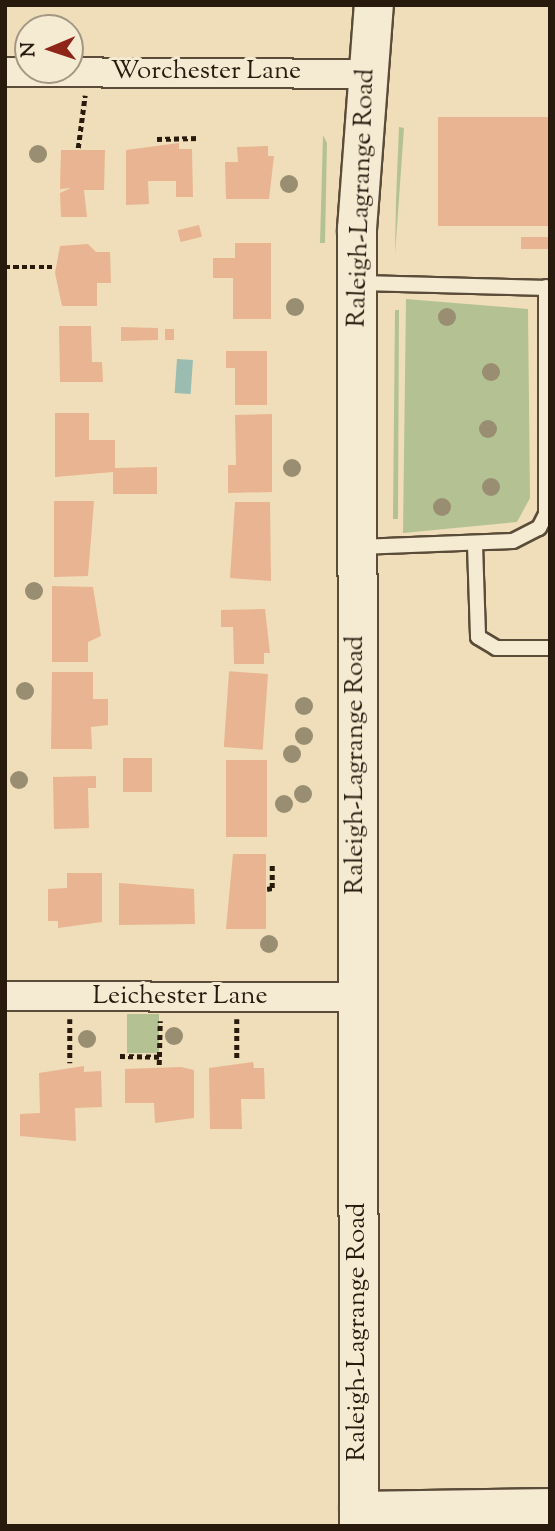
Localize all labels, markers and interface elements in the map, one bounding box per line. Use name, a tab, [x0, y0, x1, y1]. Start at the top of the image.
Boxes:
north arrow	[14, 14, 84, 84]
text: N	[16, 42, 43, 58]
street label: Worchester Lane	[111, 56, 301, 88]
street label: Raleigh-Lagrange Road	[342, 68, 382, 328]
street label: Raleigh-Lagrange Road	[340, 635, 372, 895]
street label: Leichester Lane	[92, 981, 268, 1013]
street label: Raleigh-Lagrange Road	[342, 1202, 374, 1462]

